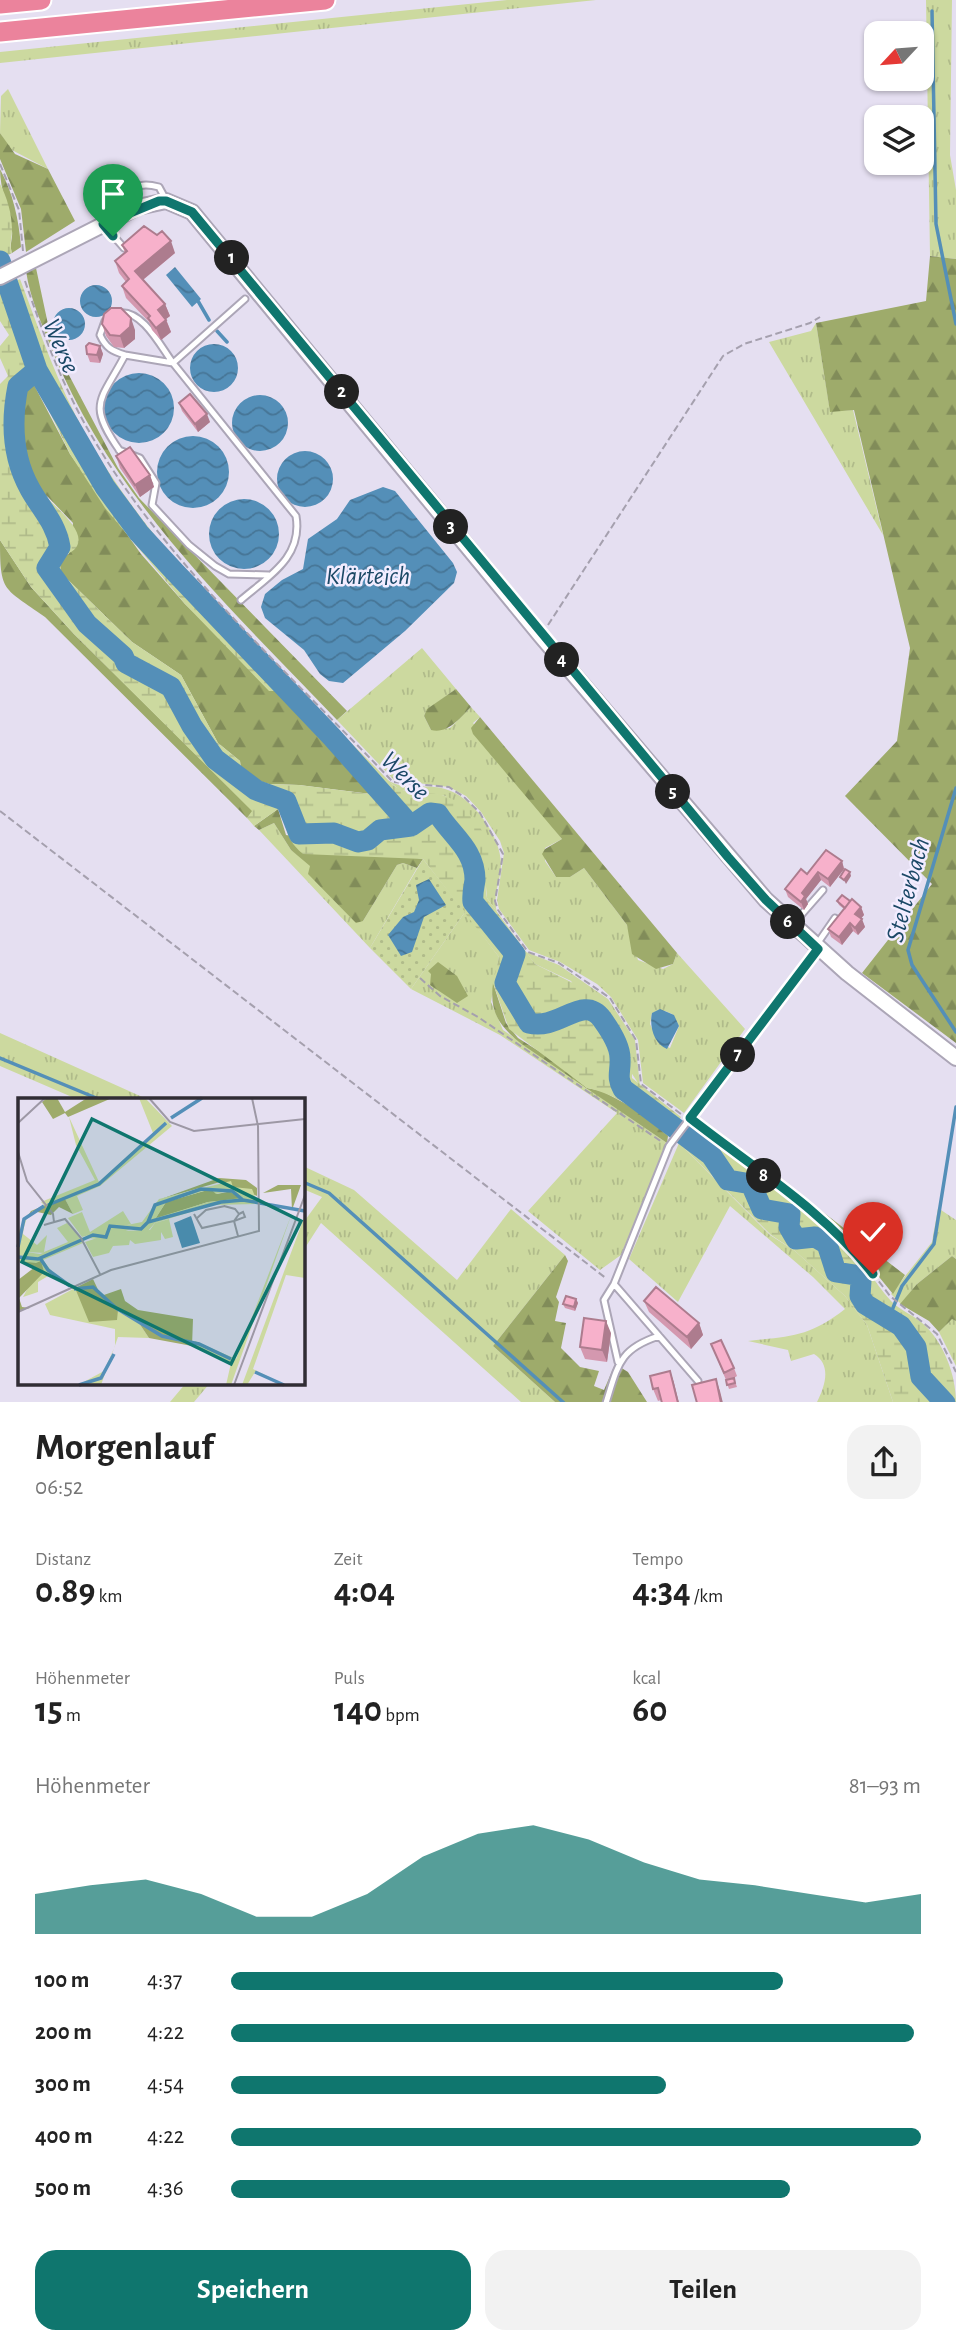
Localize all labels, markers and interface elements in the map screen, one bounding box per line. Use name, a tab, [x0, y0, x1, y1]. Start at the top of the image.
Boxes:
north arrow	[864, 21, 934, 91]
map controls	[864, 21, 934, 175]
button: layers	[864, 105, 934, 175]
pin	[83, 164, 143, 236]
icon: arrive	[94, 175, 132, 213]
pin: 1	[215, 240, 250, 276]
text: 1	[228, 248, 235, 267]
water label: Werse	[38, 315, 84, 377]
pin: 2	[324, 374, 360, 410]
text: 2	[337, 382, 346, 401]
pin: 3	[434, 510, 468, 544]
text: 3	[446, 517, 455, 536]
water label: Klärteich	[326, 563, 410, 589]
pin: 4	[544, 642, 580, 678]
text: 4	[557, 650, 566, 669]
water label: Werse	[376, 747, 434, 805]
pin: 5	[656, 774, 690, 810]
text: 5	[668, 782, 677, 801]
water label: Stelterbach	[882, 835, 934, 945]
pin: 6	[770, 904, 806, 940]
text: 6	[783, 912, 792, 931]
pin: 7	[720, 1038, 756, 1072]
text: 7	[733, 1045, 742, 1064]
inset map	[18, 1098, 304, 1385]
pin: 8	[746, 1158, 782, 1194]
text: 8	[759, 1166, 768, 1185]
pin	[843, 1202, 903, 1274]
icon: check	[854, 1213, 892, 1251]
button: share	[847, 1425, 921, 1499]
text: Morgenlauf	[35, 1429, 213, 1467]
text: 06:52	[35, 1476, 83, 1499]
text: Distanz	[35, 1550, 91, 1569]
text: Zeit	[334, 1550, 363, 1569]
text: Tempo	[632, 1550, 683, 1569]
text: 0.89	[35, 1574, 95, 1609]
text: 4:04	[334, 1574, 395, 1609]
text: 4:34	[632, 1574, 691, 1609]
text: km	[95, 1587, 122, 1606]
text: /km	[691, 1587, 723, 1606]
text: Höhenmeter	[35, 1669, 130, 1688]
text: Puls	[334, 1669, 365, 1688]
text: kcal	[632, 1669, 661, 1688]
text: 15	[35, 1693, 63, 1728]
text: 140	[334, 1693, 382, 1728]
text: 60	[632, 1693, 667, 1728]
text: m	[63, 1706, 81, 1725]
text: bpm	[382, 1706, 420, 1725]
text: Höhenmeter	[35, 1775, 150, 1798]
text: 81–93 m	[849, 1775, 921, 1798]
text: 100 m	[35, 1969, 89, 1992]
text: 4:37	[147, 1969, 182, 1992]
text: 200 m	[35, 2021, 92, 2044]
text: 4:22	[147, 2021, 184, 2044]
text: 300 m	[35, 2073, 91, 2096]
text: 4:54	[147, 2073, 184, 2096]
text: 400 m	[35, 2125, 93, 2148]
text: 4:22	[147, 2125, 184, 2148]
text: 500 m	[35, 2177, 91, 2200]
text: 4:36	[147, 2177, 184, 2200]
button: Speichern	[35, 2250, 471, 2330]
button: Teilen	[485, 2250, 921, 2330]

